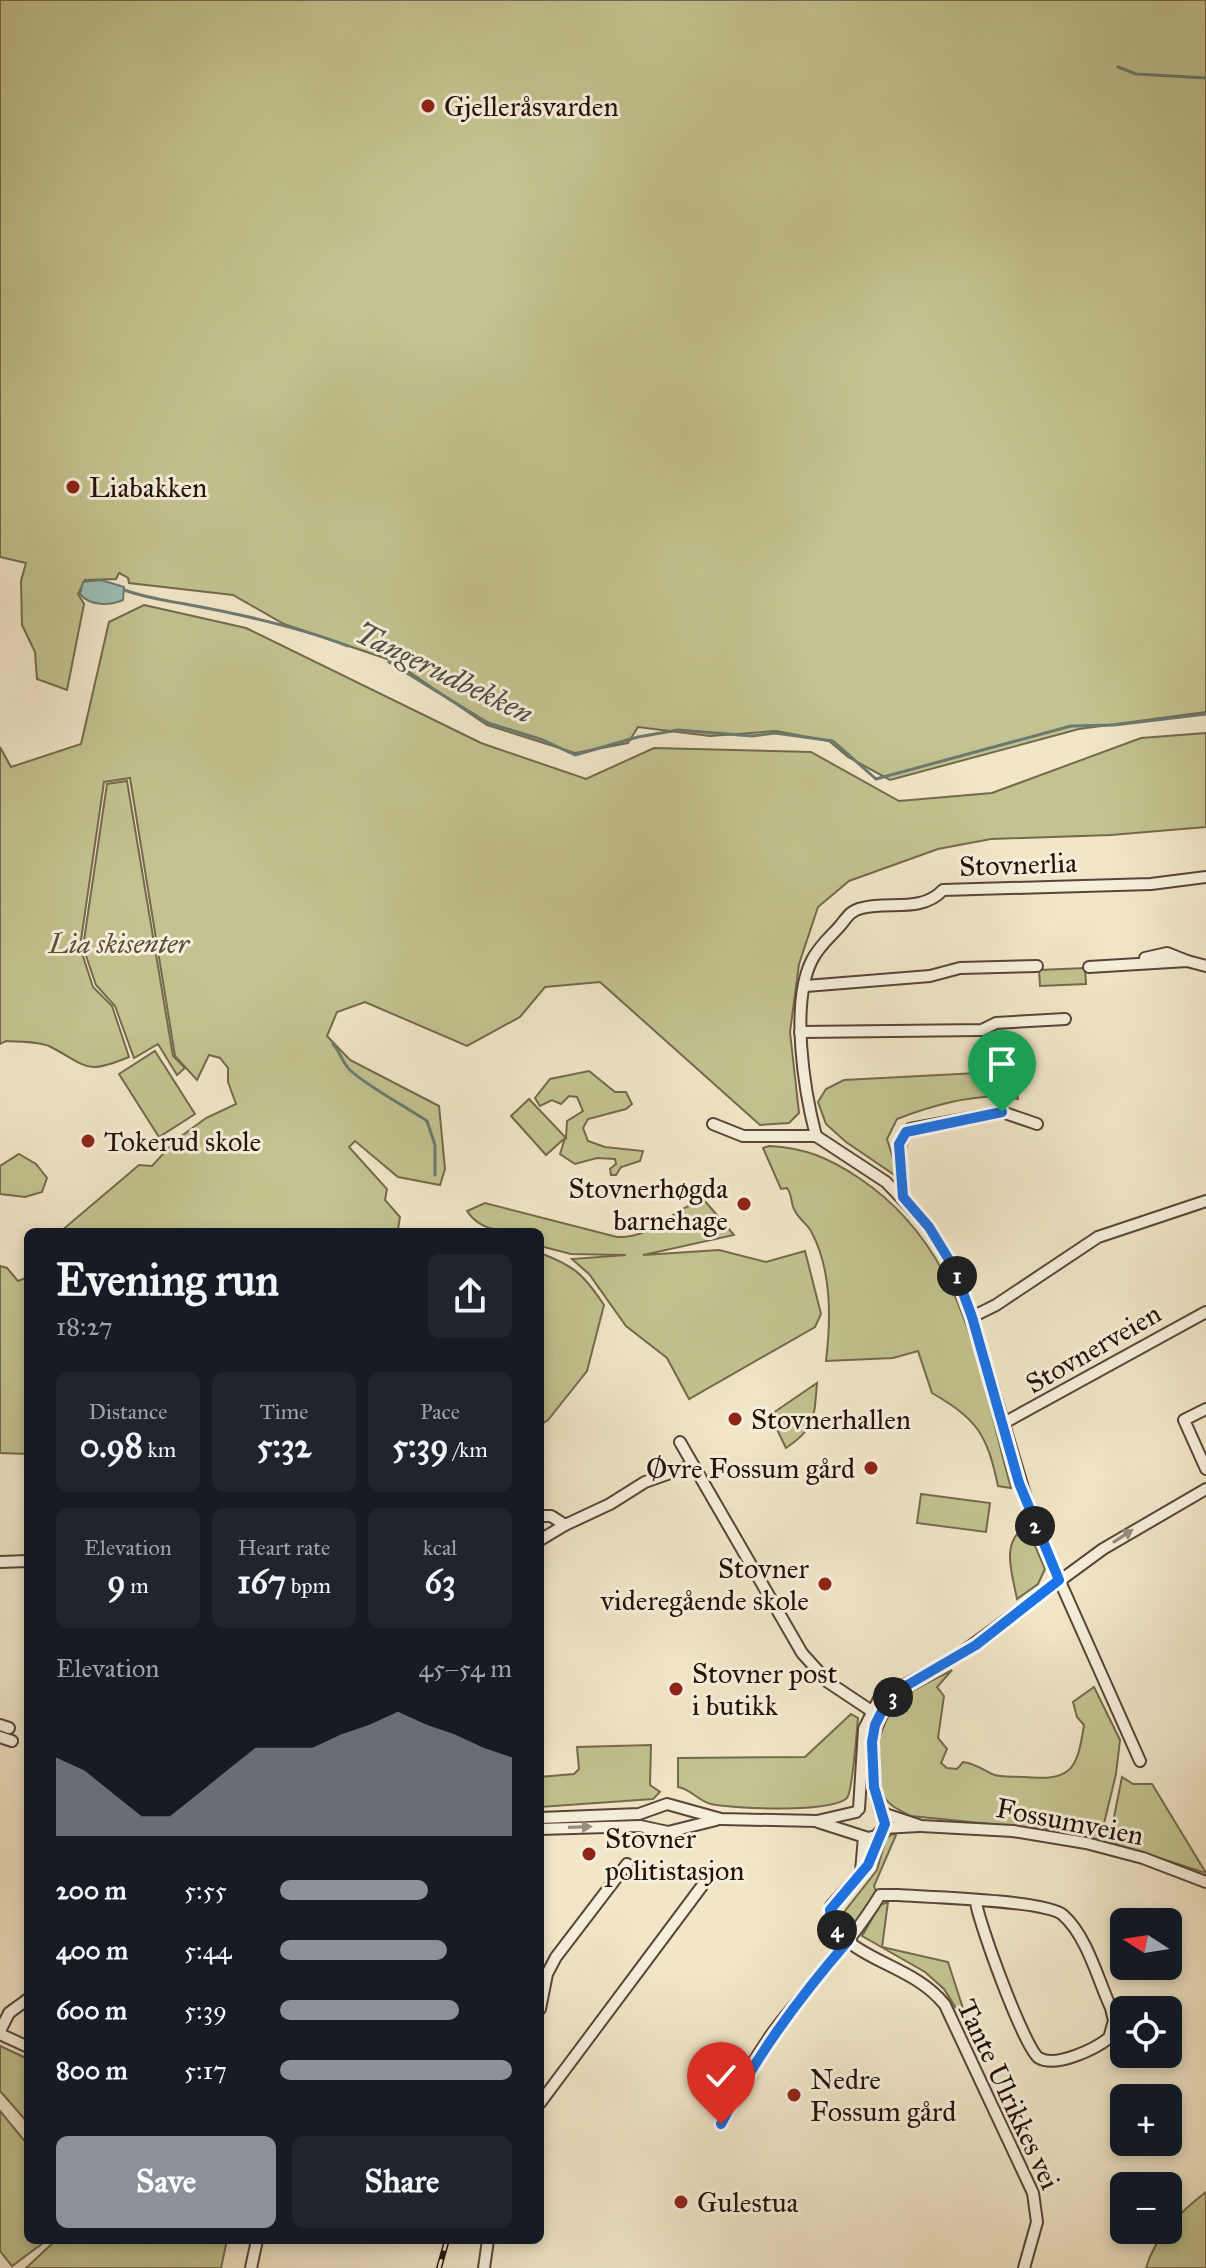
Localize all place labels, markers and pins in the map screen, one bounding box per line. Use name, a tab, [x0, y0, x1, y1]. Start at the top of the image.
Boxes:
place label: Gjelleråsvarden	[444, 89, 619, 124]
marker: Gjelleråsvarden	[419, 97, 437, 115]
place label: Liabakken	[89, 470, 207, 505]
marker: Liabakken	[64, 478, 82, 496]
pin	[968, 1030, 1036, 1112]
place label: Tokerud skole	[104, 1124, 261, 1159]
marker: Tokerud skole	[79, 1132, 97, 1150]
place label: Stovnerhøgda barnehage	[569, 1171, 728, 1238]
marker: Stovnerhøgda barnehage	[735, 1195, 753, 1213]
pin: 1	[937, 1256, 977, 1296]
place label: Stovnerhallen	[751, 1402, 911, 1437]
marker: Stovnerhallen	[726, 1410, 744, 1428]
place label: Øvre Fossum gård	[646, 1451, 855, 1486]
marker: Øvre Fossum gård	[862, 1459, 880, 1477]
pin: 2	[1015, 1506, 1055, 1546]
place label: Stovner videregående skole	[600, 1551, 809, 1618]
marker: Stovner videregående skole	[816, 1575, 834, 1593]
place label: Stovner post i butikk	[692, 1656, 838, 1723]
pin: 3	[873, 1677, 913, 1717]
marker: Stovner post i butikk	[667, 1680, 685, 1698]
place label: Stovner politistasjon	[604, 1821, 744, 1888]
marker: Stovner politistasjon	[580, 1845, 598, 1863]
pin: 4	[817, 1910, 857, 1950]
pin	[687, 2042, 755, 2124]
place label: Nedre Fossum gård	[810, 2062, 956, 2129]
marker: Nedre Fossum gård	[785, 2086, 803, 2104]
place label: Gulestua	[697, 2185, 799, 2220]
marker: Gulestua	[672, 2193, 690, 2211]

